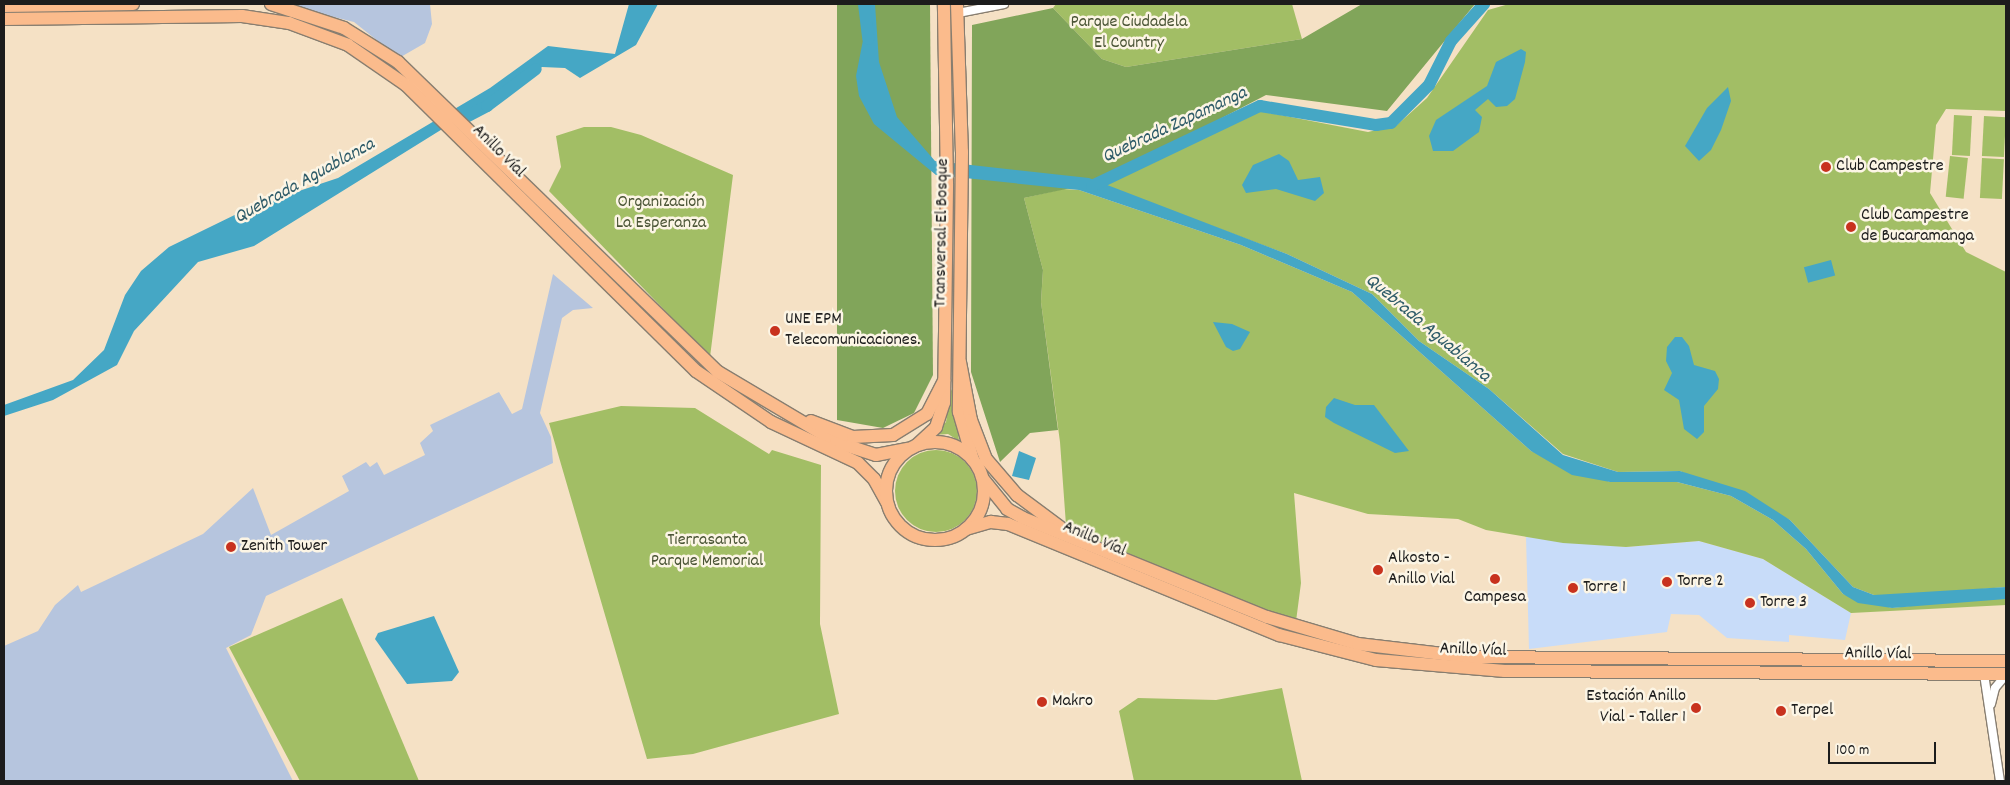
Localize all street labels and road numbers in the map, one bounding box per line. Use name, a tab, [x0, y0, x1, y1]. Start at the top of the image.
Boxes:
street label: Anillo Víal	[467, 121, 529, 183]
street label: Transversal El Bosque	[931, 158, 955, 308]
street label: Anillo Víal	[1059, 517, 1129, 563]
street label: Anillo Víal	[1439, 639, 1507, 663]
street label: Anillo Víal	[1844, 644, 1912, 666]

